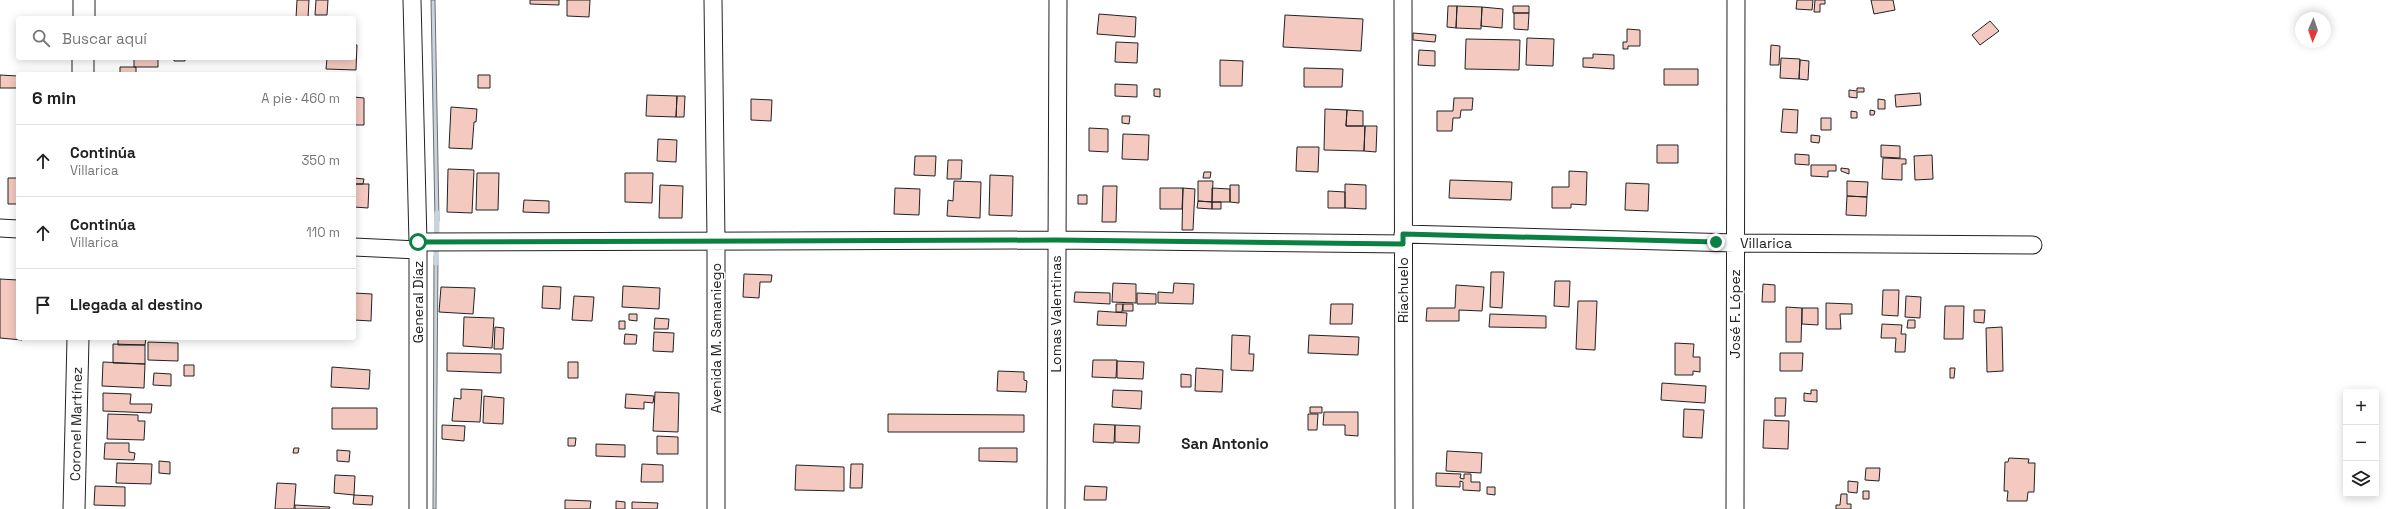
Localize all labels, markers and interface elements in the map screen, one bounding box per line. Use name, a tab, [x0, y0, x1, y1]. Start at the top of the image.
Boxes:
north arrow	[2295, 12, 2331, 48]
search box	[16, 16, 356, 60]
icon: search	[30, 27, 52, 49]
text: Buscar aquí	[62, 29, 147, 48]
text: 6 min	[32, 87, 76, 109]
text: A pie · 460 m	[261, 90, 340, 107]
text: Continúa	[70, 143, 136, 162]
icon: ahead	[32, 150, 54, 172]
text: 350 m	[302, 152, 340, 169]
text: Villarica	[70, 162, 118, 179]
text: Continúa	[70, 215, 136, 234]
icon: ahead	[32, 222, 54, 244]
text: 110 m	[306, 224, 340, 241]
route start	[409, 233, 427, 251]
route end	[1707, 233, 1725, 251]
text: Villarica	[70, 234, 118, 251]
street label: Villarica	[1740, 234, 1792, 252]
street label: Lomas Valentinas	[1047, 255, 1065, 373]
street label: Riachuelo	[1394, 257, 1412, 323]
street label: General Díaz	[409, 261, 427, 343]
street label: Avenida M. Samaniego	[707, 263, 725, 413]
street label: José F. López	[1726, 269, 1744, 359]
icon: arrive	[32, 294, 54, 316]
text: Llegada al destino	[70, 295, 203, 314]
street label: Coronel Martínez	[66, 367, 86, 481]
map controls	[2343, 389, 2379, 497]
button: +	[2343, 389, 2379, 425]
button: −	[2343, 425, 2379, 461]
district label: San Antonio	[1181, 434, 1269, 453]
button: layers	[2343, 461, 2379, 497]

